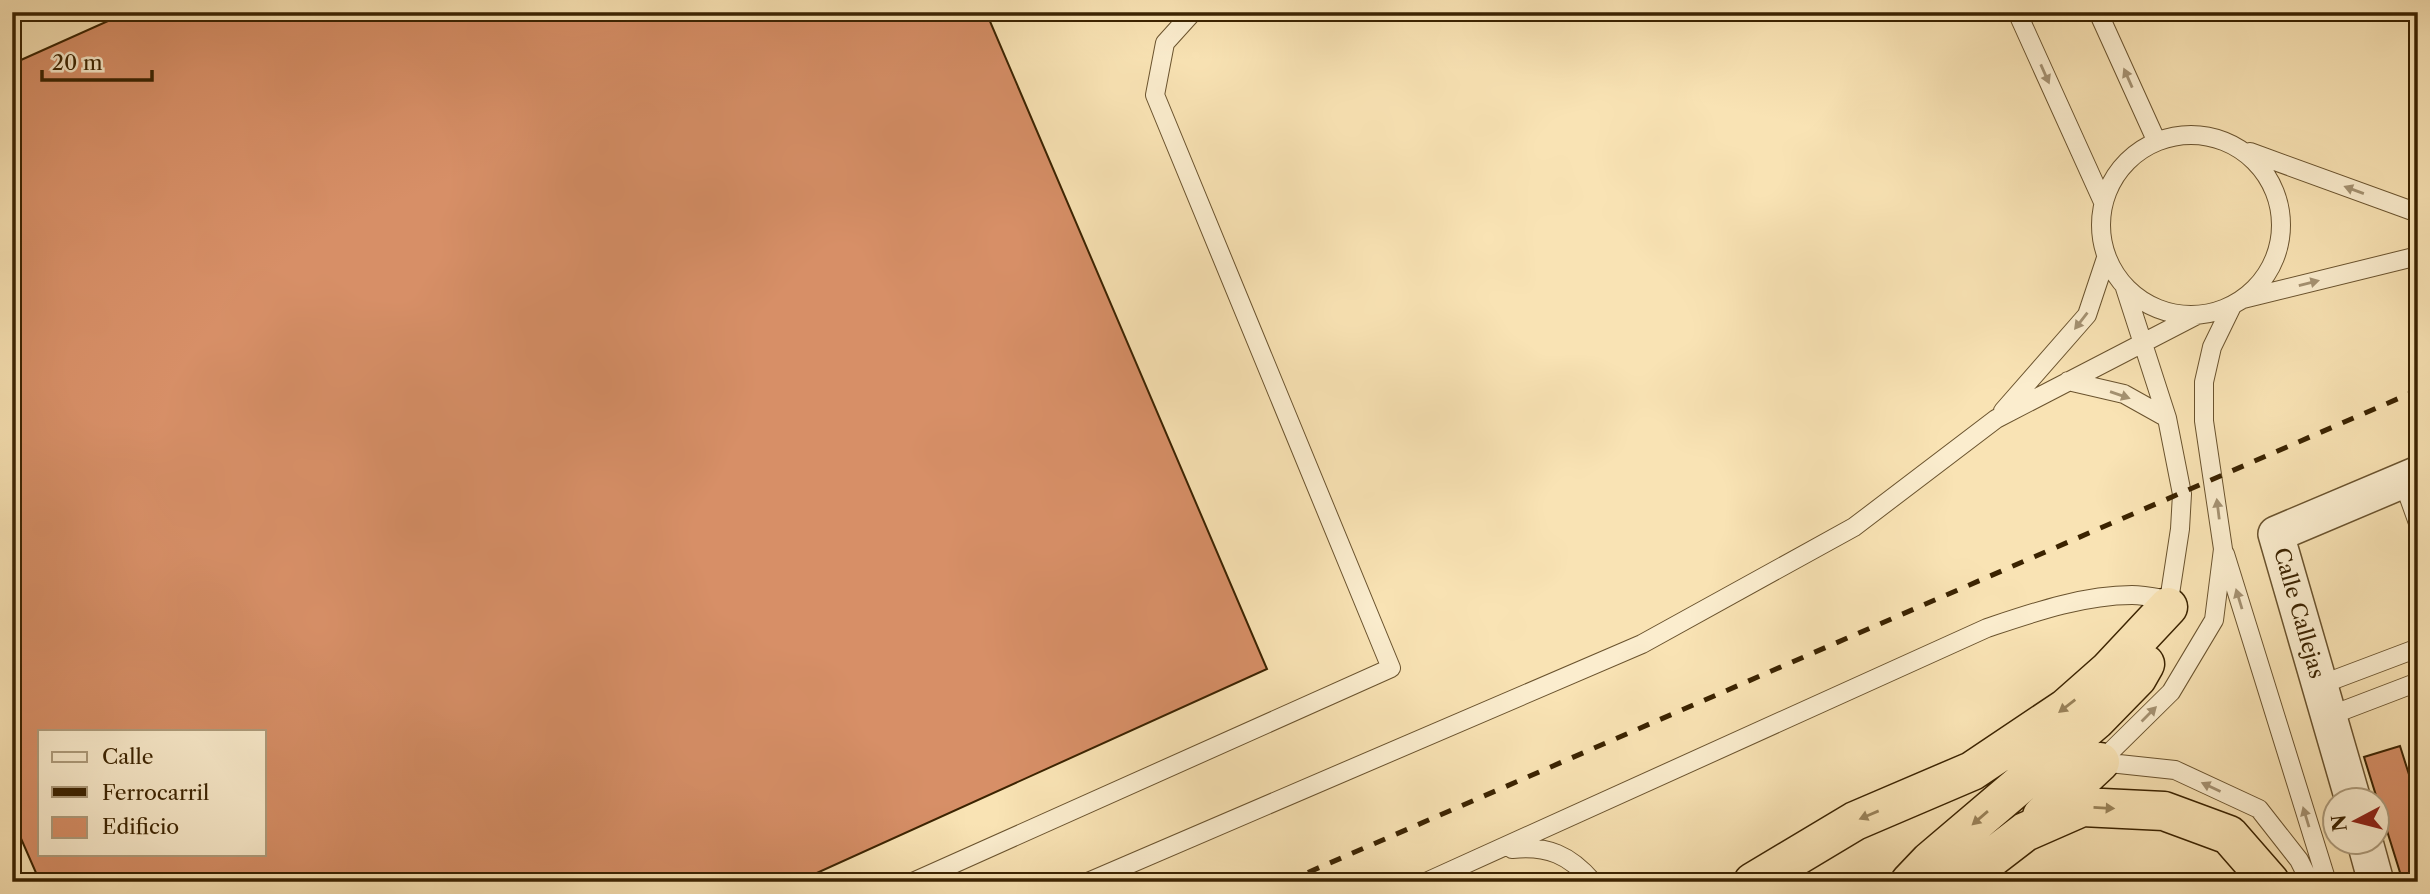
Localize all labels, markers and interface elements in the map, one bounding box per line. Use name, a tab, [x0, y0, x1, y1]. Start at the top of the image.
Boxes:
scale bar	[42, 38, 152, 82]
text: 20 m	[52, 50, 103, 75]
one-way arrow	[2040, 64, 2051, 85]
one-way arrow	[2122, 68, 2134, 88]
one-way arrow	[2343, 184, 2364, 195]
one-way arrow	[2298, 277, 2320, 288]
one-way arrow	[2075, 312, 2089, 330]
one-way arrow	[2109, 390, 2130, 401]
one-way arrow	[2213, 497, 2224, 519]
street label: Calle Callejas	[2269, 545, 2330, 681]
one-way arrow	[2233, 589, 2243, 610]
one-way arrow	[2059, 698, 2077, 713]
one-way arrow	[2140, 707, 2157, 723]
legend	[38, 730, 266, 856]
text: Calle	[102, 744, 154, 769]
text: Ferrocarril	[102, 780, 209, 805]
one-way arrow	[2201, 781, 2221, 793]
north arrow	[2322, 786, 2392, 856]
one-way arrow	[2093, 803, 2115, 814]
one-way arrow	[2301, 806, 2311, 827]
one-way arrow	[1858, 810, 1879, 821]
one-way arrow	[1972, 811, 1990, 826]
text: N	[2327, 813, 2352, 833]
text: Edificio	[102, 814, 179, 839]

